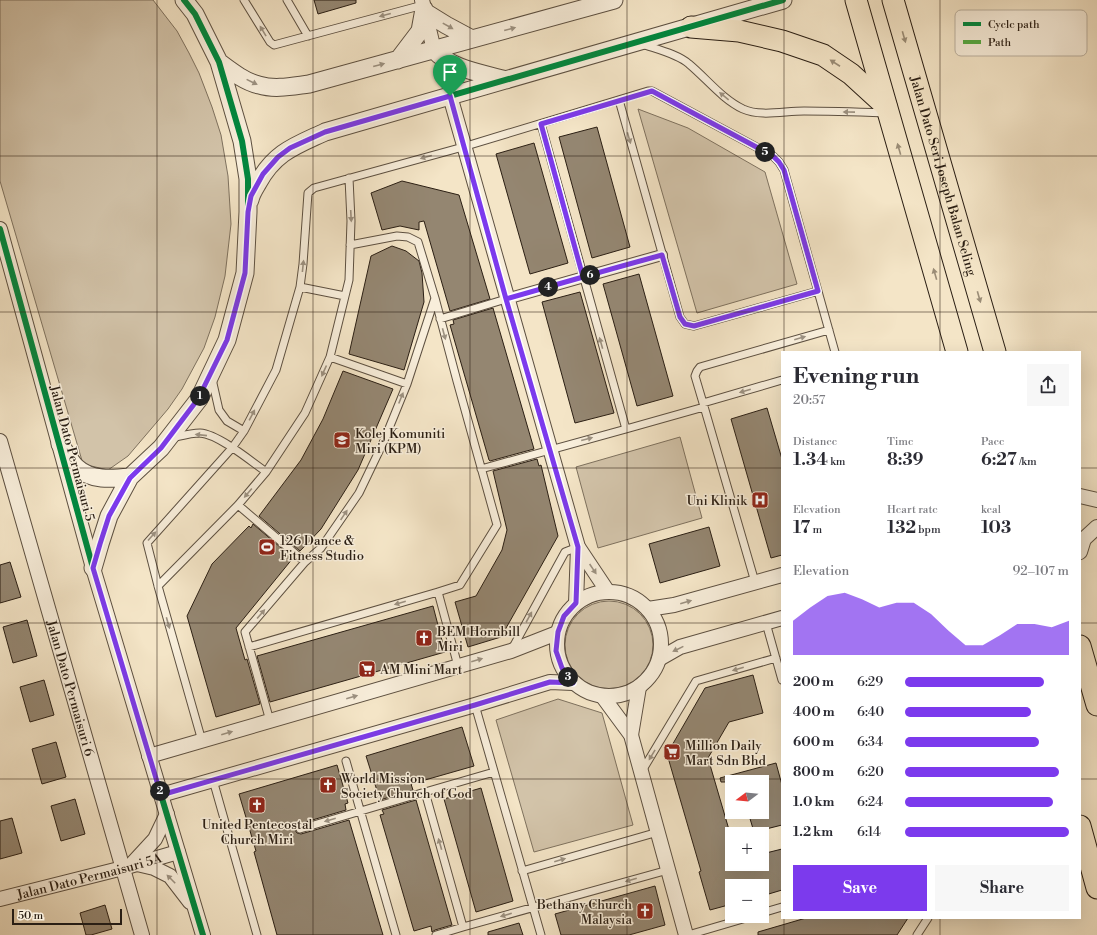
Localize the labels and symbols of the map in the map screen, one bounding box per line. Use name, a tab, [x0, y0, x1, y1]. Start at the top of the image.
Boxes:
legend	[955, 10, 1087, 56]
one-way arrow	[379, 12, 391, 18]
text: Cycle path	[988, 18, 1040, 32]
one-way arrow	[442, 23, 454, 30]
one-way arrow	[260, 25, 267, 37]
one-way arrow	[504, 26, 516, 32]
one-way arrow	[901, 32, 907, 44]
text: Path	[988, 36, 1012, 50]
pin	[433, 55, 467, 96]
one-way arrow	[829, 59, 840, 67]
one-way arrow	[373, 62, 385, 68]
street label: Jalan Dato Seri Joseph Balan Seling	[906, 73, 980, 278]
one-way arrow	[247, 79, 258, 85]
one-way arrow	[718, 91, 729, 100]
one-way arrow	[842, 109, 855, 115]
one-way arrow	[626, 132, 632, 144]
pin: 5	[755, 142, 775, 162]
one-way arrow	[896, 143, 902, 155]
one-way arrow	[420, 154, 432, 160]
one-way arrow	[348, 210, 354, 223]
one-way arrow	[299, 260, 306, 272]
pin: 6	[580, 265, 600, 285]
one-way arrow	[931, 268, 937, 280]
pin: 4	[538, 277, 558, 297]
one-way arrow	[976, 291, 982, 303]
one-way arrow	[441, 328, 447, 340]
one-way arrow	[794, 335, 806, 341]
one-way arrow	[598, 336, 604, 349]
one-way arrow	[321, 365, 327, 376]
street label: Jalan Dato Permaisuri 5	[46, 383, 98, 523]
pin: 1	[190, 386, 210, 406]
one-way arrow	[738, 388, 750, 394]
one-way arrow	[398, 393, 404, 404]
one-way arrow	[249, 409, 256, 421]
place label: Kolej Komuniti Miri (KPM)	[355, 426, 445, 457]
school or university icon: Kolej Komuniti Miri (KPM)	[332, 430, 352, 450]
one-way arrow	[194, 431, 207, 438]
one-way arrow	[580, 436, 593, 442]
one-way arrow	[244, 487, 253, 498]
hospital icon: Uni Klinik	[750, 490, 770, 510]
place label: Uni Klinik	[687, 493, 748, 509]
one-way arrow	[340, 509, 348, 520]
one-way arrow	[148, 531, 157, 542]
place label: 126 Dance & Fitness Studio	[280, 533, 364, 564]
sports icon: 126 Dance & Fitness Studio	[257, 537, 277, 557]
one-way arrow	[589, 564, 597, 574]
one-way arrow	[680, 599, 692, 605]
one-way arrow	[394, 600, 406, 606]
one-way arrow	[256, 609, 265, 620]
one-way arrow	[526, 611, 533, 622]
street label: Jalan Dato Permaisuri 6	[43, 617, 97, 758]
one-way arrow	[165, 618, 171, 630]
place label: BEM Hornbill Miri	[436, 624, 520, 655]
church icon: BEM Hornbill Miri	[414, 628, 434, 648]
one-way arrow	[672, 646, 683, 652]
one-way arrow	[471, 657, 483, 663]
supermarket icon: AM Mini Mart	[357, 659, 377, 679]
place label: AM Mini Mart	[379, 662, 463, 678]
one-way arrow	[732, 666, 744, 672]
pin: 3	[558, 667, 578, 687]
one-way arrow	[346, 694, 358, 700]
one-way arrow	[221, 730, 233, 736]
place label: Million Daily Mart Sdn Bhd	[685, 738, 766, 769]
supermarket icon: Million Daily Mart Sdn Bhd	[662, 742, 682, 762]
one-way arrow	[648, 749, 655, 761]
place label: World Mission Society Church of God	[340, 771, 473, 802]
church icon: World Mission Society Church of God	[318, 775, 338, 795]
north arrow	[725, 775, 769, 819]
pin: 2	[150, 781, 170, 801]
church icon: United Pentecostal Church Miri	[247, 795, 267, 815]
place label: United Pentecostal Church Miri	[202, 817, 312, 848]
one-way arrow	[324, 817, 336, 823]
one-way arrow	[437, 838, 443, 850]
street label: Jalan Dato Permaisuri 5A	[14, 850, 165, 904]
one-way arrow	[554, 857, 566, 863]
one-way arrow	[166, 874, 176, 884]
one-way arrow	[624, 878, 637, 884]
place label: Bethany Church Malaysia	[536, 897, 632, 928]
church icon: Bethany Church Malaysia	[635, 901, 655, 921]
scale bar	[12, 907, 122, 926]
one-way arrow	[499, 913, 512, 919]

